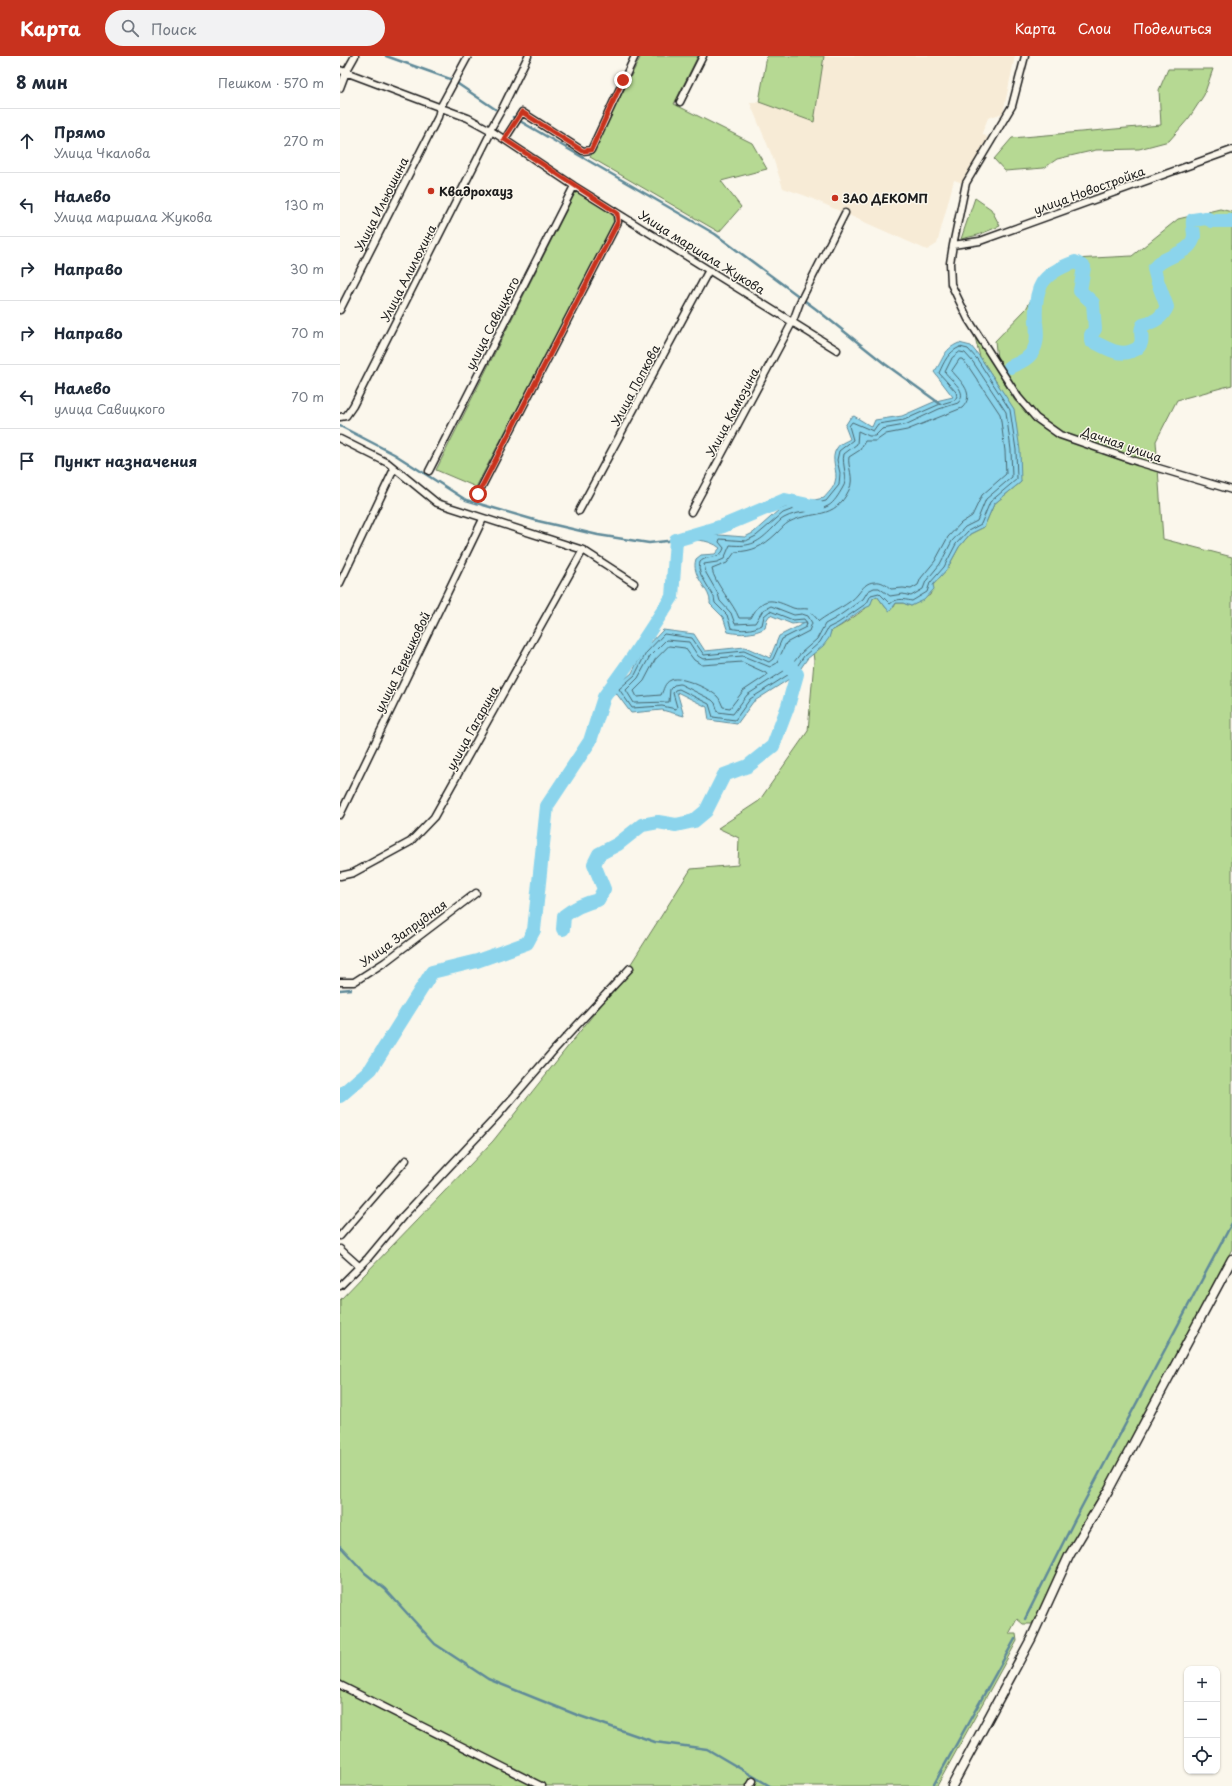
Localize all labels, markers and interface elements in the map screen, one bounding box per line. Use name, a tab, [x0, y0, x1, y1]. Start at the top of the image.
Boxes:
search box	[105, 10, 385, 46]
text: Карта	[20, 14, 81, 42]
icon: search	[119, 17, 141, 39]
text: Поиск	[151, 17, 196, 40]
text: Карта	[1015, 18, 1056, 39]
text: Слои	[1078, 18, 1111, 39]
text: Поделиться	[1133, 18, 1212, 39]
text: 8 мин	[16, 69, 68, 95]
route end	[614, 71, 632, 89]
text: Пешком · 570 m	[218, 73, 324, 92]
text: Прямо	[54, 120, 105, 143]
icon: ahead	[16, 130, 38, 152]
text: 270 m	[283, 131, 324, 150]
text: Улица Чкалова	[54, 143, 150, 162]
street label: Улица Ильюшина	[349, 153, 413, 254]
street label: улица Новостройка	[1031, 161, 1148, 218]
place label: Квадрохауз	[439, 182, 513, 200]
text: Налево	[54, 184, 111, 207]
marker: Квадрохауз	[426, 186, 436, 196]
place label: ЗАО ДЕКОМП	[842, 189, 928, 207]
marker: ЗАО ДЕКОМП	[830, 193, 840, 203]
icon: left	[16, 194, 38, 216]
text: 130 m	[285, 195, 324, 214]
street label: Улица маршала Жукова	[635, 206, 769, 299]
text: Улица маршала Жукова	[54, 207, 212, 226]
street label: Улица Алилюхина	[376, 221, 441, 325]
text: Направо	[54, 257, 123, 280]
icon: right	[16, 258, 38, 280]
text: 30 m	[290, 259, 324, 278]
street label: улица Савицкого	[461, 273, 523, 373]
text: Направо	[54, 321, 123, 344]
icon: right	[16, 322, 38, 344]
text: 70 m	[291, 323, 324, 342]
street label: Улица Попкова	[606, 341, 664, 429]
street label: Улица Камозина	[701, 364, 763, 460]
text: Налево	[54, 376, 111, 399]
icon: left	[16, 386, 38, 408]
text: 70 m	[291, 387, 324, 406]
text: улица Савицкого	[54, 399, 165, 418]
street label: Дачная улица	[1079, 422, 1165, 466]
text: Пункт назначения	[54, 449, 197, 472]
icon: arrive	[16, 450, 38, 472]
route start	[469, 485, 487, 503]
street label: улица Терешковой	[370, 608, 434, 716]
street label: улица Гагарина	[441, 682, 503, 773]
street label: Улица Запрудная	[356, 895, 450, 971]
map controls	[1184, 1666, 1220, 1774]
button: +	[1184, 1666, 1220, 1702]
button: −	[1184, 1702, 1220, 1738]
button: locate	[1184, 1738, 1220, 1774]

